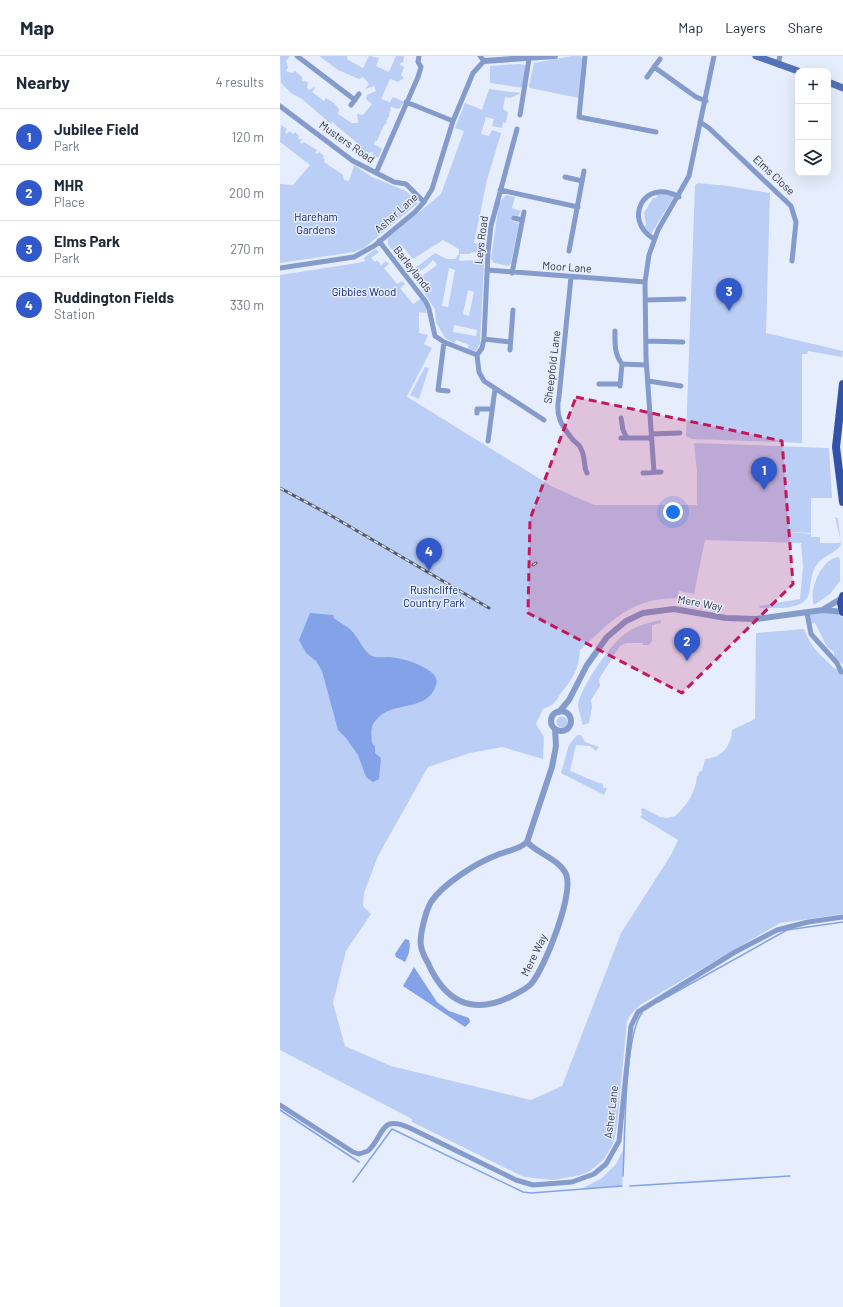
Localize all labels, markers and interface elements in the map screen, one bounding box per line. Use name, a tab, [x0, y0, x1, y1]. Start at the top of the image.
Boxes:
text: Map	[20, 16, 54, 39]
text: Map	[678, 19, 703, 36]
text: Layers	[725, 19, 766, 36]
text: Share	[788, 19, 823, 36]
map controls	[795, 68, 831, 176]
button: +	[795, 68, 831, 104]
text: Nearby	[16, 72, 70, 92]
text: 4 results	[216, 74, 264, 90]
button: −	[795, 104, 831, 140]
street label: Musters Road	[317, 118, 377, 165]
text: Jubilee Field	[54, 120, 139, 138]
text: 1	[27, 129, 31, 145]
text: 120 m	[232, 129, 264, 145]
text: Park	[54, 138, 80, 154]
button: layers	[795, 140, 831, 176]
street label: Elms Close	[751, 152, 798, 197]
text: MHR	[54, 176, 83, 194]
text: 2	[25, 185, 33, 201]
text: 200 m	[229, 185, 264, 201]
street label: Asher Lane	[371, 190, 420, 235]
text: Place	[54, 194, 85, 210]
park label: Hareham Gardens	[294, 210, 338, 236]
street label: Leys Road	[471, 215, 490, 265]
text: Elms Park	[54, 232, 120, 250]
text: 3	[25, 241, 33, 257]
text: 270 m	[230, 241, 264, 257]
street label: Barleylands	[391, 243, 435, 294]
text: Park	[54, 250, 80, 266]
street label: Moor Lane	[542, 258, 592, 275]
pin: 3	[716, 278, 742, 311]
park label: Gibbies Wood	[332, 285, 396, 298]
text: Ruddington Fields	[54, 288, 174, 306]
text: 4	[25, 297, 33, 313]
text: 330 m	[230, 297, 264, 313]
text: Station	[54, 306, 95, 322]
street label: Sheepfold Lane	[541, 329, 562, 404]
pin: 1	[751, 457, 777, 490]
your location	[663, 502, 683, 522]
pin: 4	[416, 538, 442, 571]
park label: Rushcliffe Country Park	[403, 583, 465, 609]
street label: Mere Way	[677, 592, 724, 613]
pin: 2	[674, 628, 700, 661]
street label: Mere Way	[518, 931, 549, 978]
street label: Asher Lane	[601, 1084, 620, 1139]

